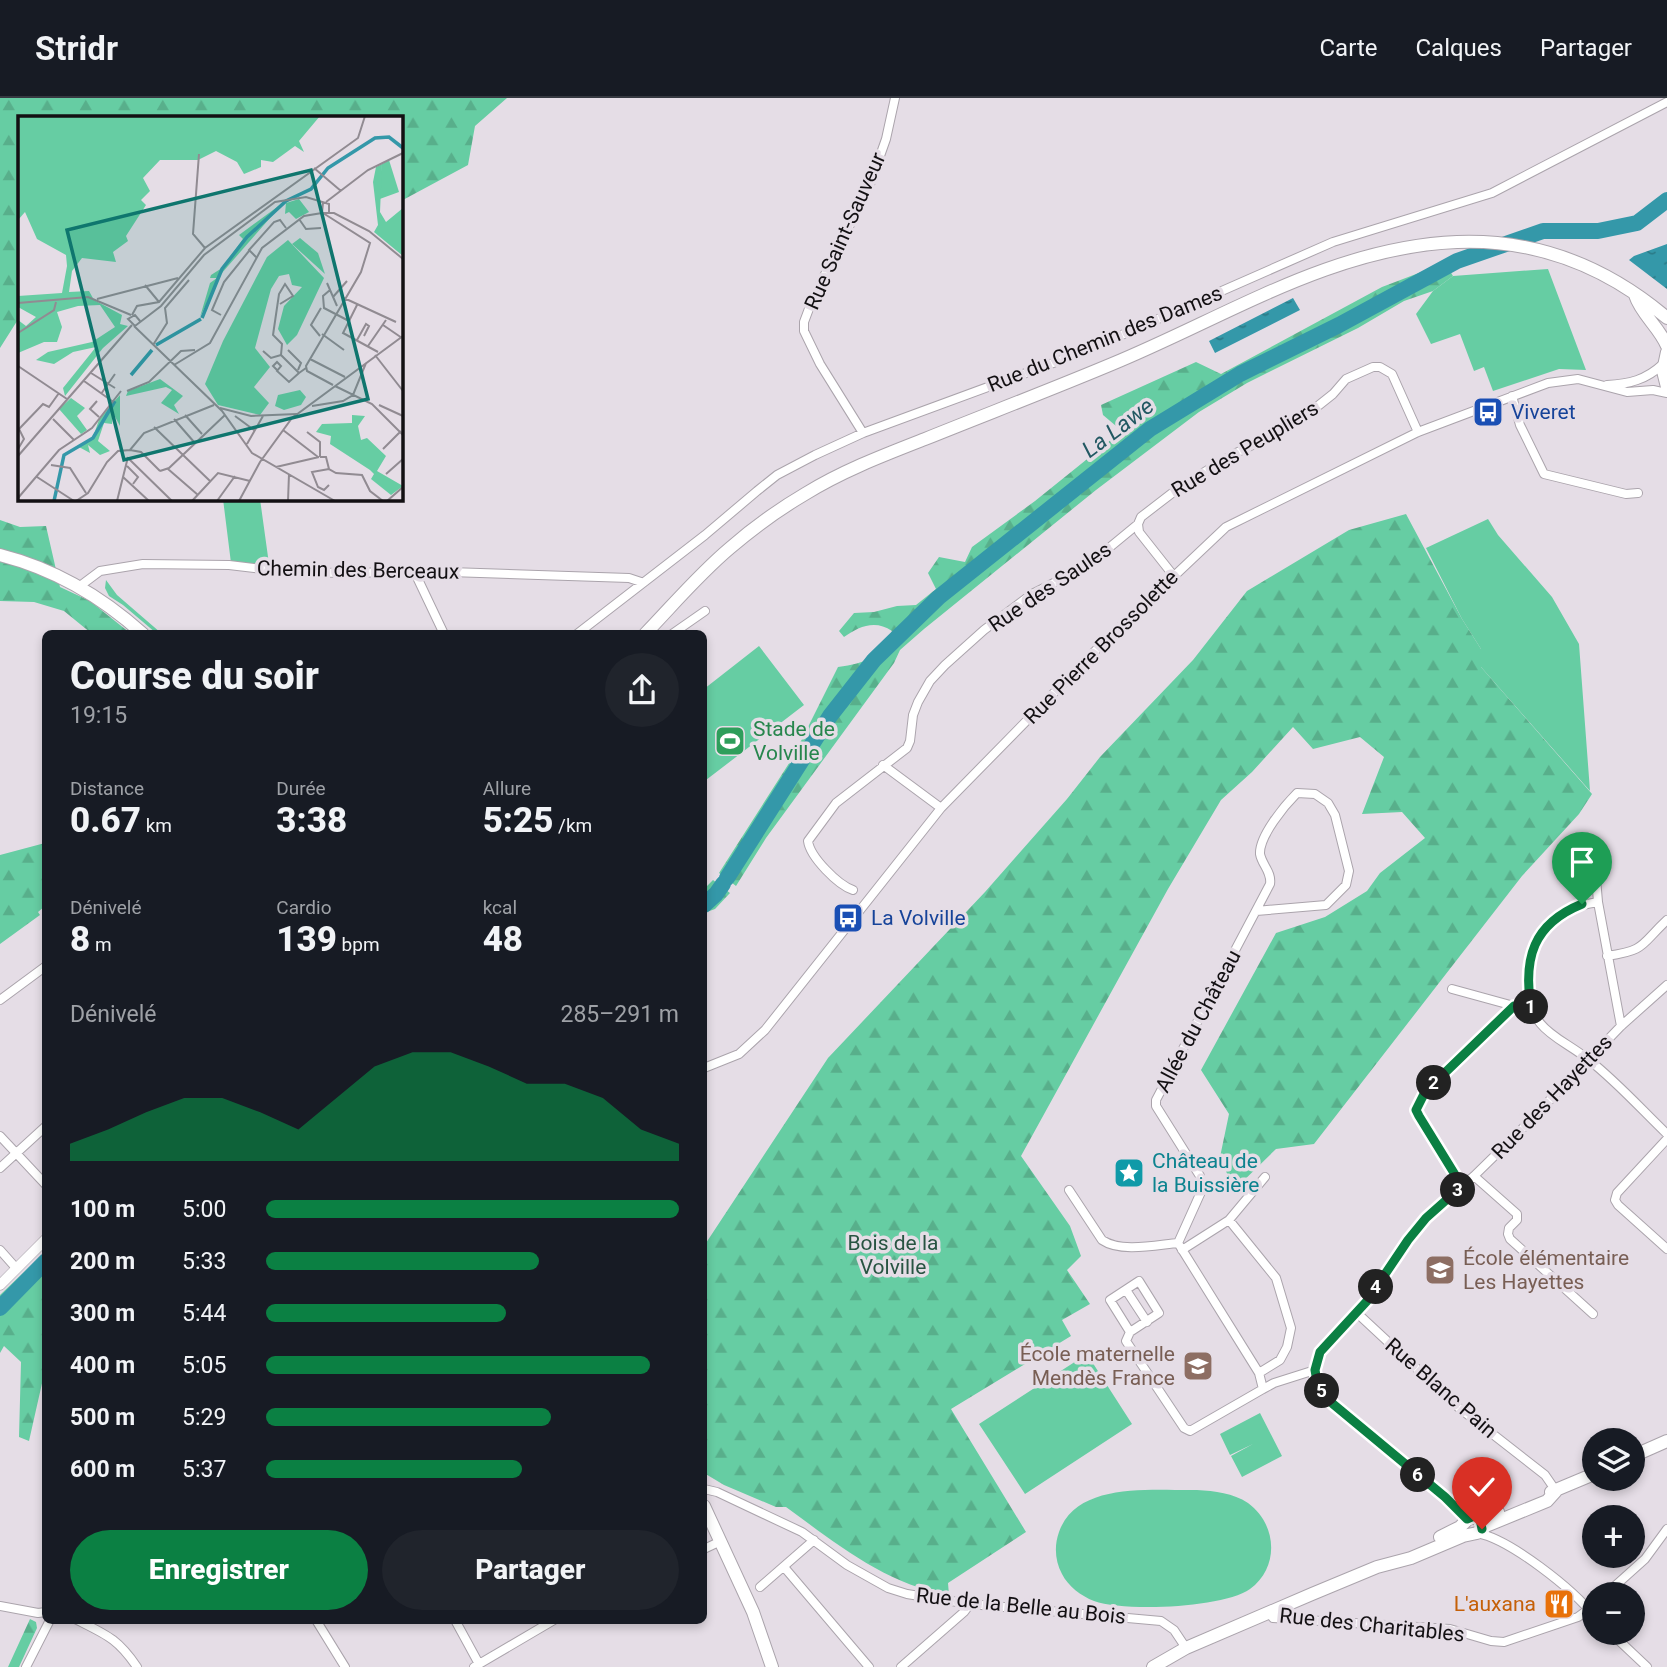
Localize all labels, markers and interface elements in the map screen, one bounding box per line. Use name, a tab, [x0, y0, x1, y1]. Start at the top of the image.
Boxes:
text: Stridr	[35, 29, 118, 68]
text: Carte	[1319, 34, 1377, 62]
text: Calques	[1415, 34, 1502, 62]
text: Partager	[1540, 34, 1632, 62]
inset map	[18, 116, 402, 500]
street label: Rue Saint-Sauveur	[800, 149, 890, 313]
street label: Rue du Chemin des Dames	[984, 281, 1226, 397]
water label: La Lawe	[1077, 392, 1159, 464]
bus stop icon: Viveret	[1471, 395, 1505, 429]
street label: Rue des Peupliers	[1167, 396, 1323, 502]
place label: Viveret	[1511, 400, 1576, 424]
street label: Rue des Saules	[984, 537, 1116, 637]
street label: Chemin des Berceaux	[257, 556, 459, 584]
street label: Rue Pierre Brossolette	[1019, 565, 1183, 729]
button: share	[605, 653, 679, 727]
text: Course du soir	[70, 654, 319, 698]
text: 19:15	[70, 702, 127, 729]
place label: Stade de Volville	[753, 717, 835, 765]
sports icon: Stade de Volville	[713, 724, 747, 758]
text: Distance	[70, 777, 144, 800]
text: Durée	[276, 777, 326, 800]
text: Allure	[483, 777, 531, 800]
text: 0.67	[70, 800, 141, 841]
text: 3:38	[276, 800, 347, 841]
text: 5:25	[483, 800, 553, 841]
text: km	[141, 814, 172, 837]
text: /km	[553, 814, 592, 837]
pin	[1552, 832, 1612, 904]
icon: arrive	[1563, 843, 1601, 881]
text: Dénivelé	[70, 896, 142, 919]
text: Cardio	[276, 896, 331, 919]
text: kcal	[483, 896, 517, 919]
bus stop icon: La Volville	[831, 901, 865, 935]
place label: La Volville	[871, 906, 966, 930]
text: 8	[70, 919, 90, 960]
text: 139	[276, 919, 337, 960]
text: 48	[483, 919, 523, 960]
text: m	[90, 933, 112, 956]
text: bpm	[337, 933, 380, 956]
street label: Allée du Château	[1150, 946, 1246, 1096]
pin: 1	[1514, 990, 1548, 1024]
text: 1	[1525, 995, 1536, 1018]
text: Dénivelé	[70, 1001, 157, 1028]
text: 285–291 m	[560, 1001, 679, 1028]
street label: Rue des Hayettes	[1487, 1030, 1617, 1164]
pin: 2	[1416, 1066, 1452, 1100]
text: 2	[1428, 1071, 1439, 1094]
place label: Château de la Buissière	[1152, 1149, 1259, 1197]
place icon: Château de la Buissière	[1112, 1156, 1146, 1190]
pin: 3	[1440, 1172, 1476, 1208]
text: 3	[1452, 1178, 1463, 1201]
text: 100 m	[70, 1196, 135, 1223]
text: 5:00	[182, 1196, 226, 1223]
park label: Bois de la Volville	[848, 1231, 938, 1279]
place label: École élémentaire Les Hayettes	[1463, 1246, 1629, 1294]
text: 200 m	[70, 1248, 135, 1275]
text: 5:33	[182, 1248, 226, 1275]
school or university icon: École élémentaire Les Hayettes	[1423, 1253, 1457, 1287]
pin: 4	[1358, 1270, 1394, 1304]
text: 4	[1370, 1275, 1381, 1298]
text: 300 m	[70, 1300, 135, 1327]
text: 5:44	[182, 1300, 226, 1327]
street label: Rue Blanc Pain	[1380, 1333, 1502, 1443]
place label: École maternelle Mendès France	[1020, 1342, 1175, 1390]
school or university icon: École maternelle Mendès France	[1181, 1349, 1215, 1383]
text: 400 m	[70, 1352, 135, 1379]
text: 5:05	[182, 1352, 226, 1379]
pin: 5	[1304, 1374, 1340, 1408]
text: 5	[1316, 1379, 1327, 1402]
text: 500 m	[70, 1404, 135, 1431]
text: 5:29	[182, 1404, 226, 1431]
map controls	[1582, 1428, 1645, 1645]
button: layers	[1582, 1428, 1645, 1491]
text: 600 m	[70, 1456, 135, 1483]
text: 5:37	[182, 1456, 226, 1483]
pin	[1452, 1457, 1512, 1529]
pin: 6	[1400, 1458, 1436, 1492]
text: 6	[1412, 1463, 1423, 1486]
icon: check	[1463, 1468, 1501, 1506]
button: +	[1582, 1505, 1645, 1568]
button: Enregistrer	[70, 1530, 368, 1610]
button: Partager	[382, 1530, 679, 1610]
button: −	[1582, 1582, 1645, 1645]
street label: Rue de la Belle au Bois	[915, 1583, 1127, 1629]
restaurant icon: L'auxana	[1542, 1587, 1576, 1621]
place label: L'auxana	[1454, 1592, 1536, 1616]
street label: Rue des Charitables	[1278, 1603, 1466, 1647]

